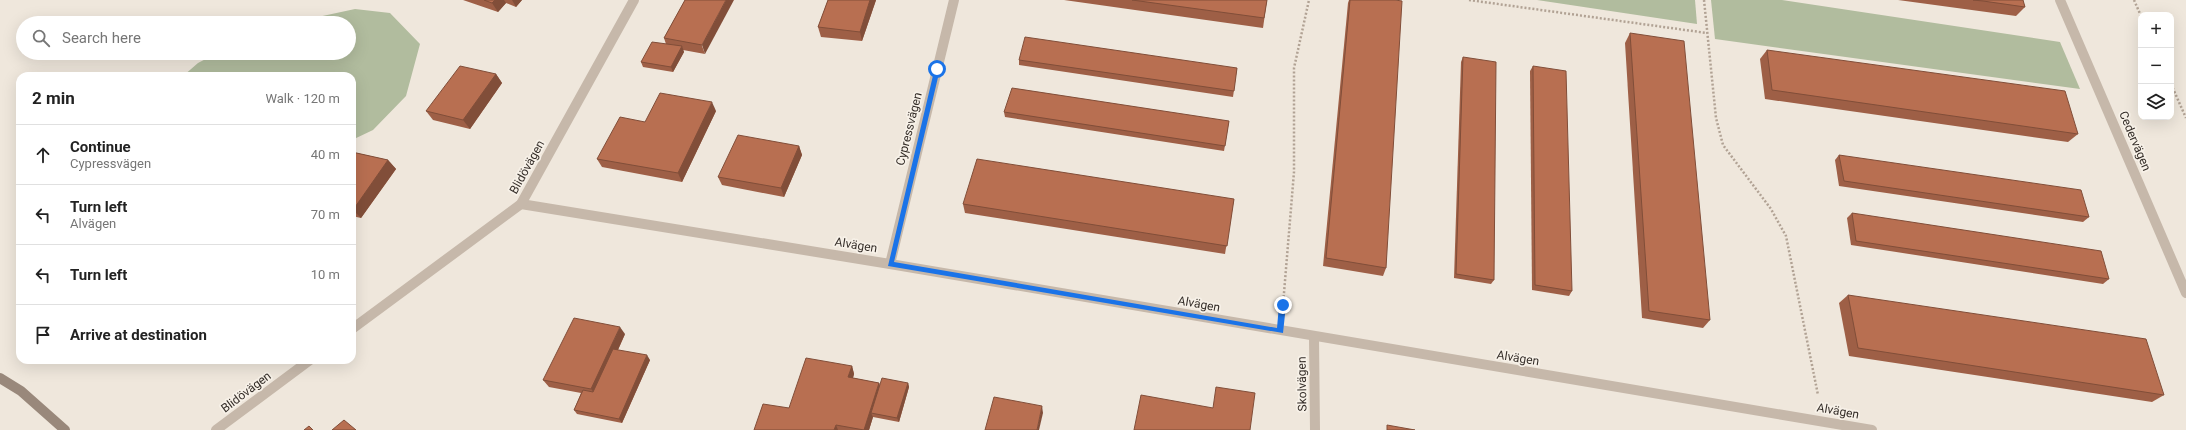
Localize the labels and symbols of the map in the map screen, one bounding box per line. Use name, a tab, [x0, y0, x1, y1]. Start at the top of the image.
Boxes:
route start	[928, 60, 946, 78]
street label: Cypressvägen	[893, 91, 925, 167]
street label: Cedervägen	[2116, 109, 2154, 173]
street label: Blidövägen	[507, 138, 547, 196]
street label: Alvägen	[834, 235, 878, 255]
street label: Alvägen	[1177, 293, 1221, 315]
route end	[1274, 296, 1292, 314]
street label: Alvägen	[1496, 348, 1540, 368]
street label: Skolvägen	[1295, 356, 1309, 412]
street label: Blidövägen	[218, 369, 274, 415]
street label: Alvägen	[1816, 400, 1860, 422]

